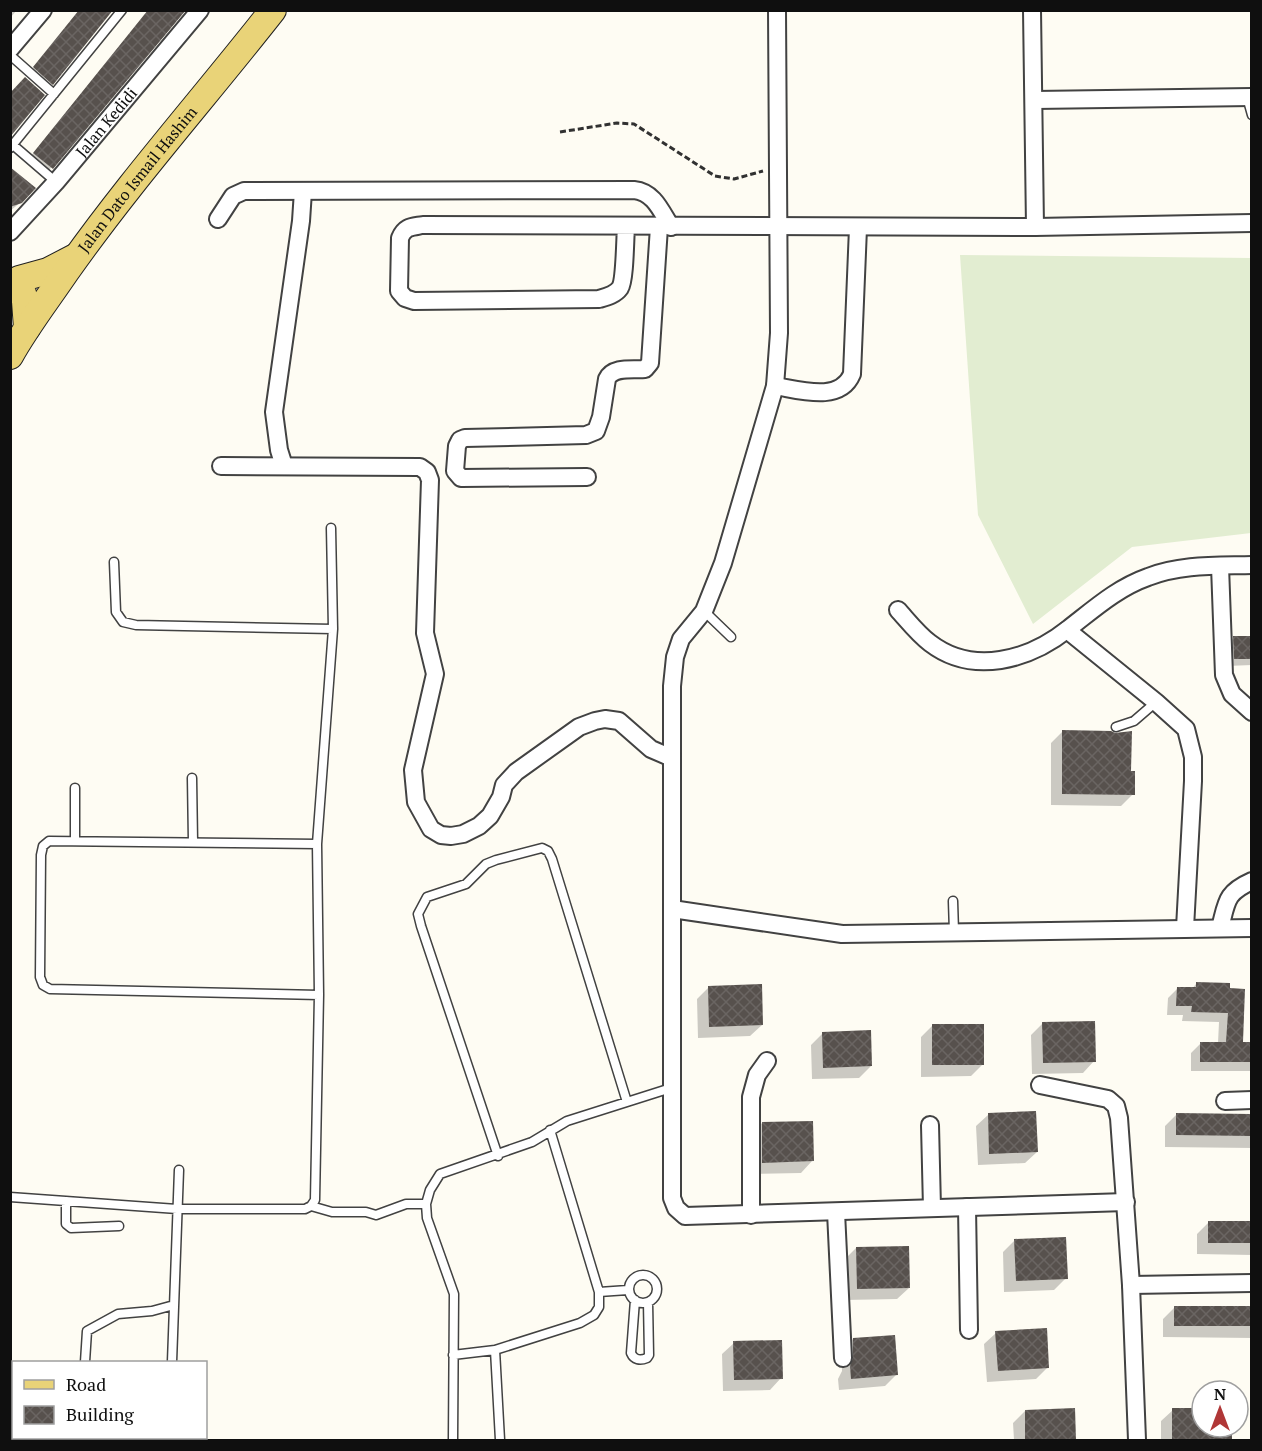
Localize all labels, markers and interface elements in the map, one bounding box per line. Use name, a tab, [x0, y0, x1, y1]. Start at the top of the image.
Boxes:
street label: Jalan Kedidi	[70, 82, 142, 162]
street label: Jalan Dato Ismail Hashim	[73, 101, 202, 257]
legend	[12, 1361, 207, 1439]
text: Road	[66, 1372, 106, 1396]
north arrow	[1190, 1379, 1250, 1439]
text: N	[1214, 1383, 1226, 1405]
text: Building	[66, 1402, 134, 1426]

